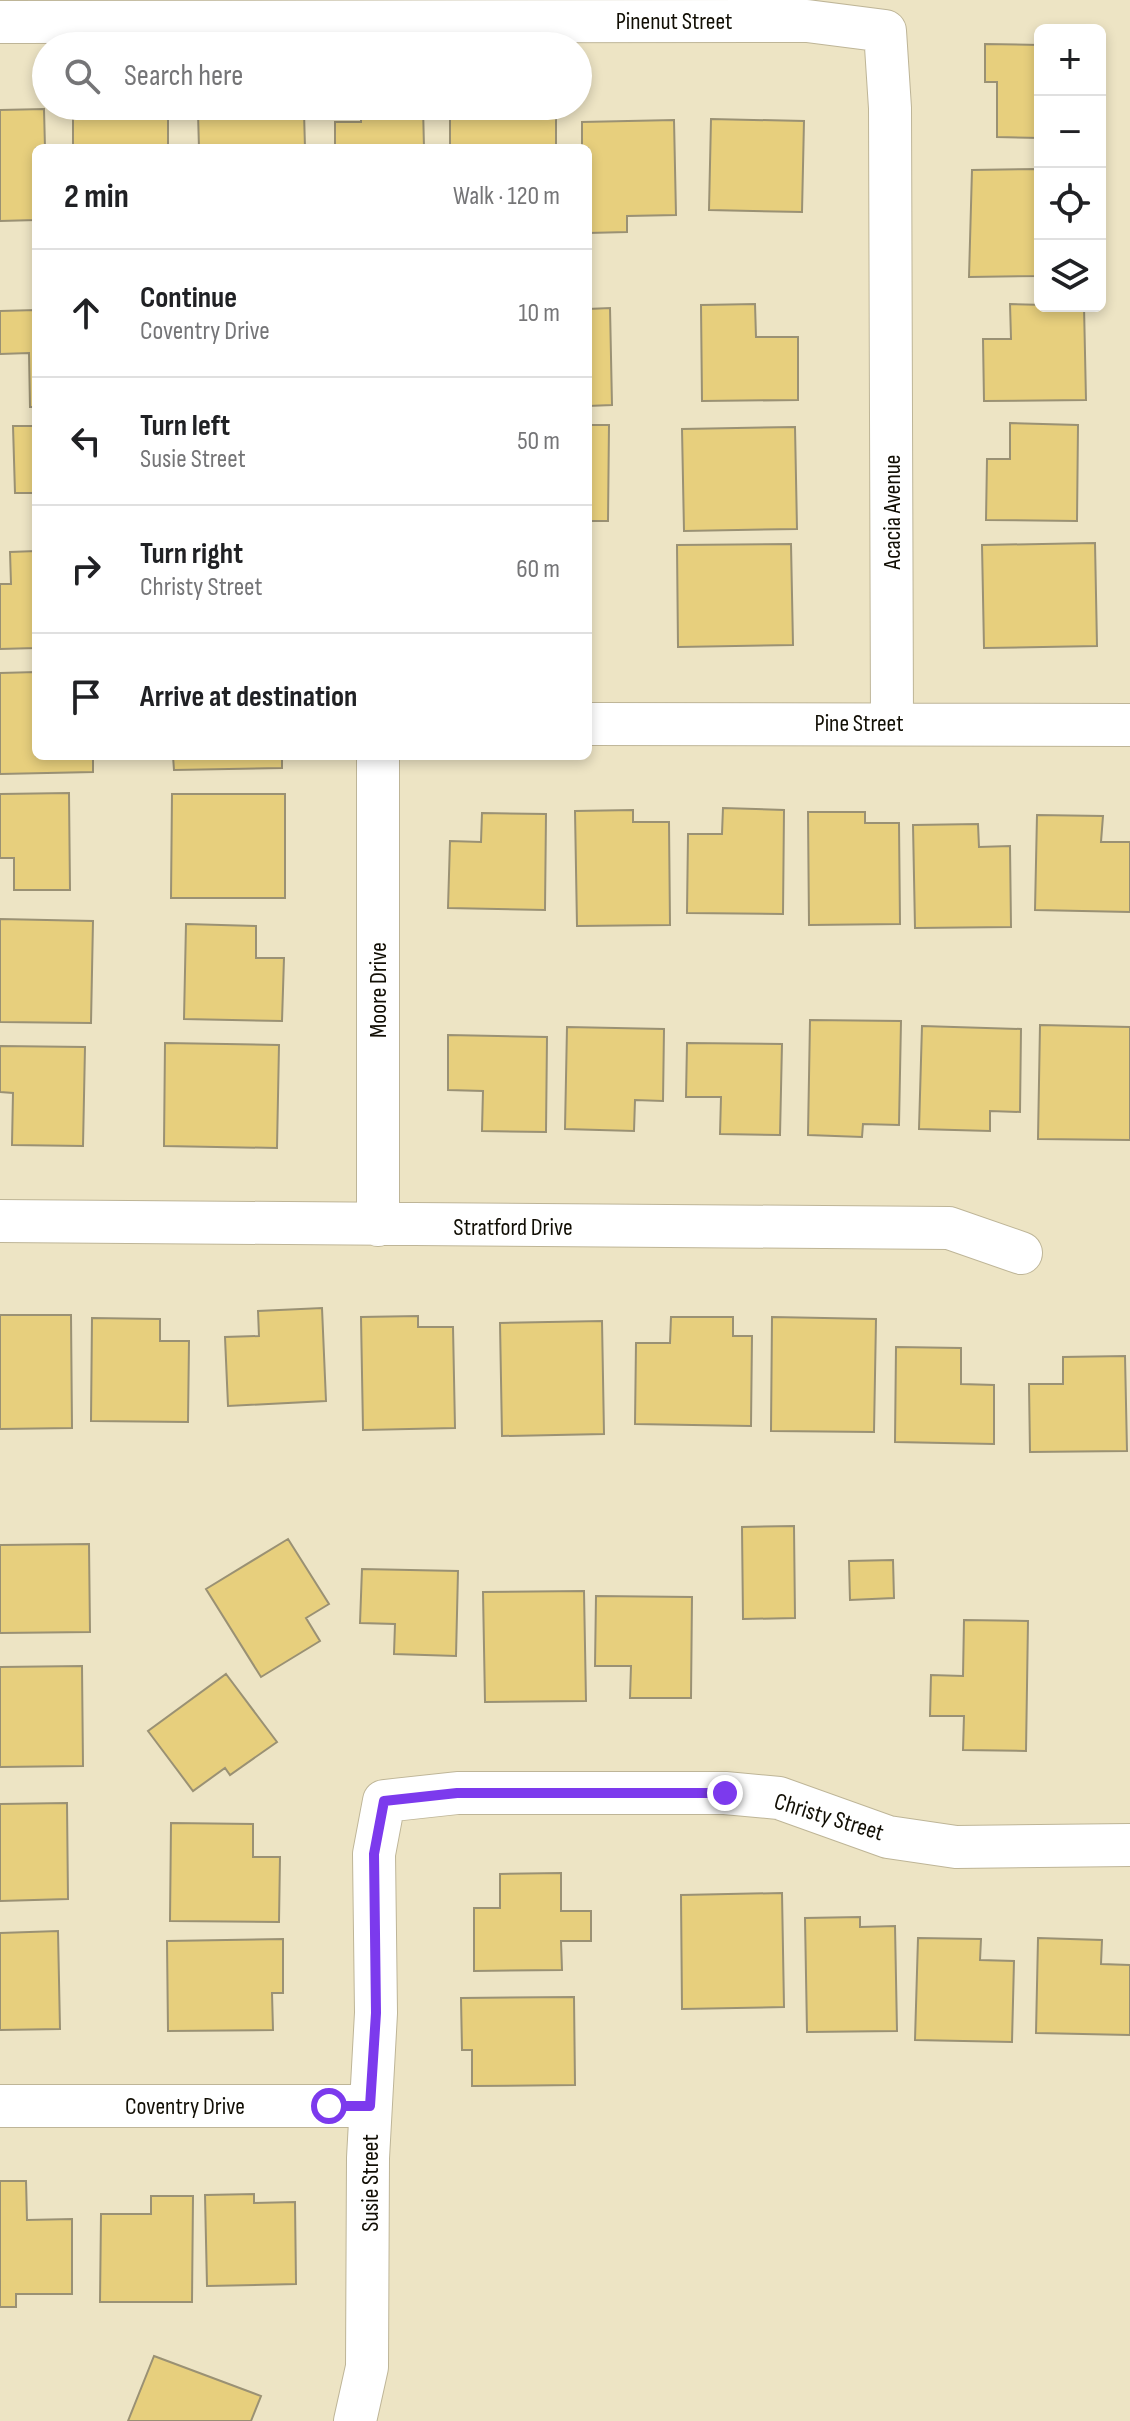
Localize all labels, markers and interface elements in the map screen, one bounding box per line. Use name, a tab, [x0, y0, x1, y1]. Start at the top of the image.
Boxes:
street label: Pinenut Street	[616, 7, 732, 36]
map controls	[1034, 24, 1106, 312]
button: +	[1034, 24, 1106, 96]
search box	[32, 32, 592, 120]
icon: search	[60, 54, 104, 98]
text: Search here	[124, 58, 243, 94]
button: −	[1034, 96, 1106, 168]
button: locate	[1034, 168, 1106, 240]
text: 2 min	[64, 176, 129, 217]
text: Walk · 120 m	[453, 181, 560, 212]
button: layers	[1034, 240, 1106, 312]
text: Continue	[140, 280, 237, 316]
icon: ahead	[64, 291, 108, 335]
text: 10 m	[518, 298, 560, 329]
text: Coventry Drive	[140, 316, 270, 347]
text: Turn left	[140, 408, 230, 444]
icon: left	[64, 419, 108, 463]
text: 50 m	[517, 426, 560, 457]
text: Susie Street	[140, 444, 246, 475]
street label: Acacia Avenue	[878, 455, 907, 570]
text: Turn right	[140, 536, 243, 572]
icon: right	[64, 547, 108, 591]
text: 60 m	[516, 554, 560, 585]
text: Christy Street	[140, 572, 262, 603]
icon: arrive	[64, 675, 108, 719]
text: Arrive at destination	[140, 679, 357, 715]
street label: Pine Street	[815, 709, 903, 738]
street label: Moore Drive	[364, 942, 393, 1038]
street label: Stratford Drive	[453, 1213, 573, 1242]
route end	[707, 1775, 743, 1811]
street label: Christy Street	[771, 1787, 887, 1847]
route start	[311, 2088, 347, 2124]
street label: Coventry Drive	[125, 2092, 245, 2121]
street label: Susie Street	[356, 2134, 385, 2232]

